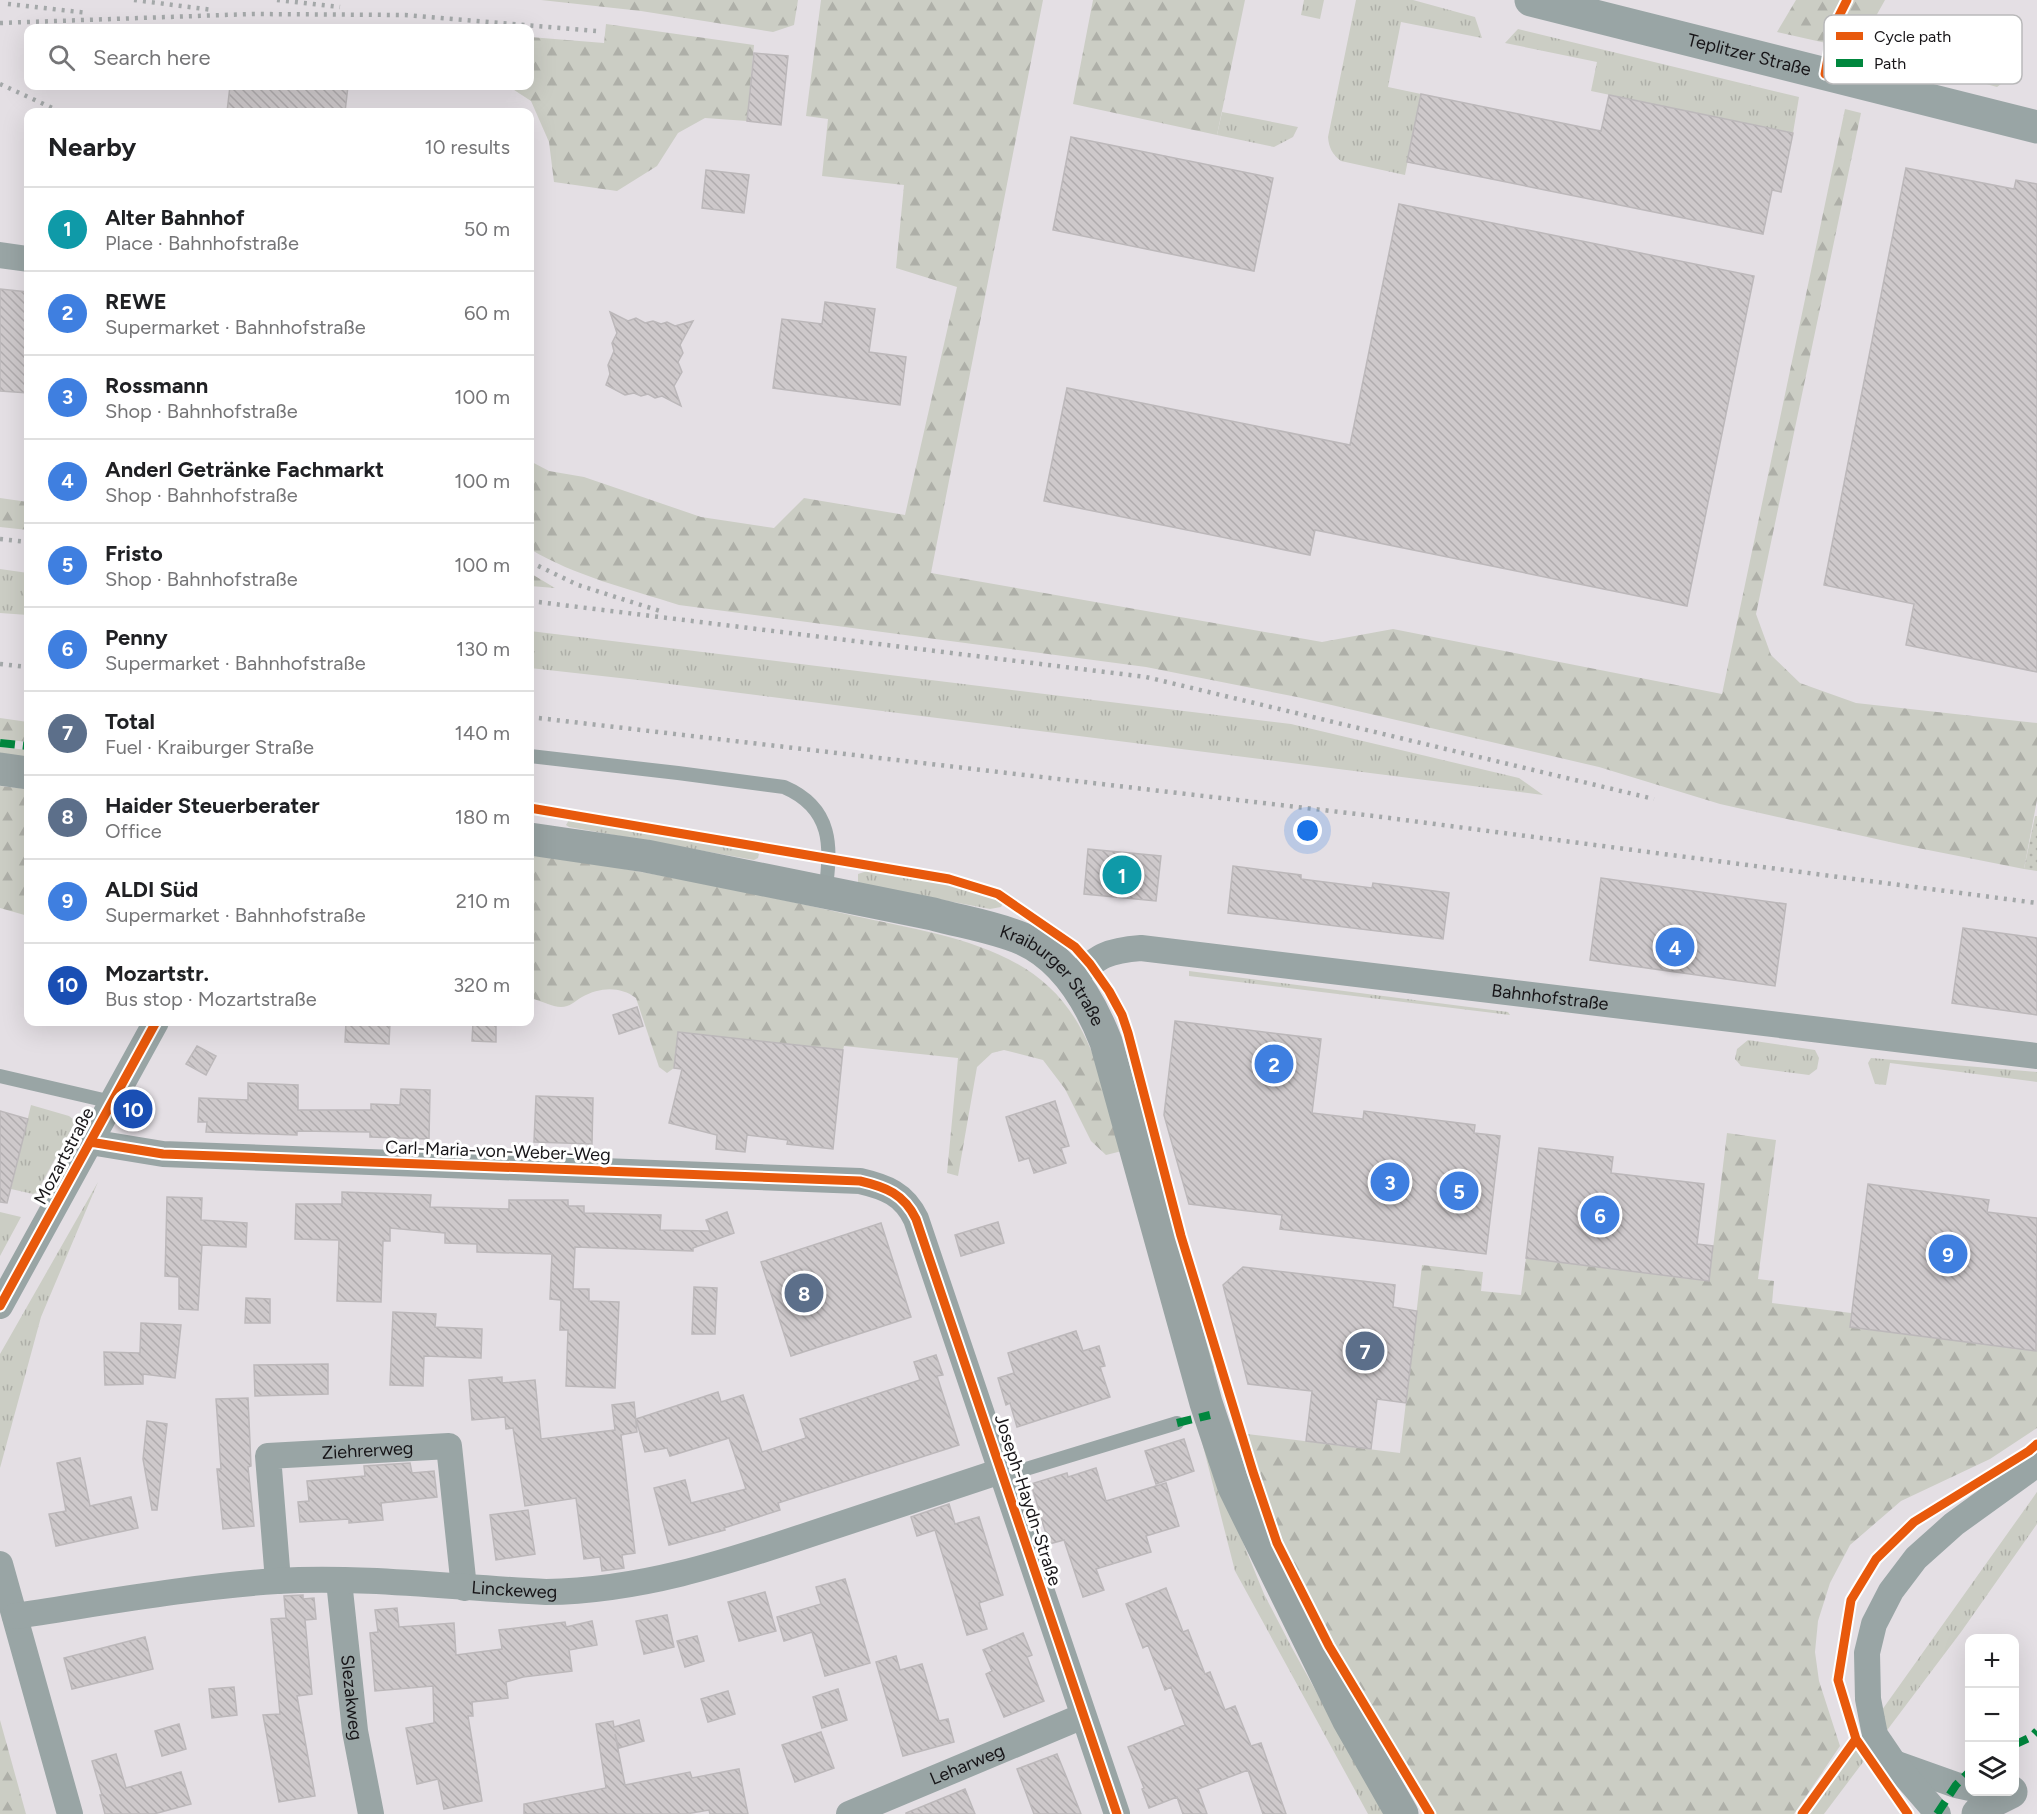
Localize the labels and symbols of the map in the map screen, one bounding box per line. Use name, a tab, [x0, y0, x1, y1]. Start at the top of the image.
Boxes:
legend	[1824, 15, 2022, 84]
text: Cycle path	[1874, 27, 1951, 46]
street label: Teplitzer Straße	[1685, 29, 1813, 81]
text: Path	[1874, 54, 1906, 73]
your location	[1293, 816, 1322, 845]
pin: 1	[1102, 852, 1142, 898]
street label: Kraiburger Straße	[997, 920, 1109, 1030]
pin: 4	[1656, 924, 1694, 970]
street label: Bahnhofstraße	[1490, 979, 1610, 1015]
pin: 2	[1254, 1042, 1294, 1086]
pin: 10	[114, 1086, 152, 1132]
street label: Mozartstraße	[29, 1103, 99, 1208]
street label: Carl-Maria-von-Weber-Weg	[385, 1136, 611, 1166]
pin: 3	[1370, 1160, 1410, 1204]
pin: 5	[1440, 1168, 1478, 1214]
pin: 6	[1580, 1192, 1620, 1238]
pin: 9	[1928, 1232, 1968, 1276]
pin: 8	[784, 1270, 824, 1316]
pin: 7	[1346, 1328, 1384, 1374]
street label: Joseph-Haydn-Straße	[990, 1411, 1066, 1589]
street label: Ziehrerweg	[321, 1437, 414, 1464]
street label: Linckeweg	[471, 1576, 557, 1603]
street label: Slezakweg	[336, 1653, 368, 1742]
street label: Leharweg	[926, 1739, 1008, 1790]

